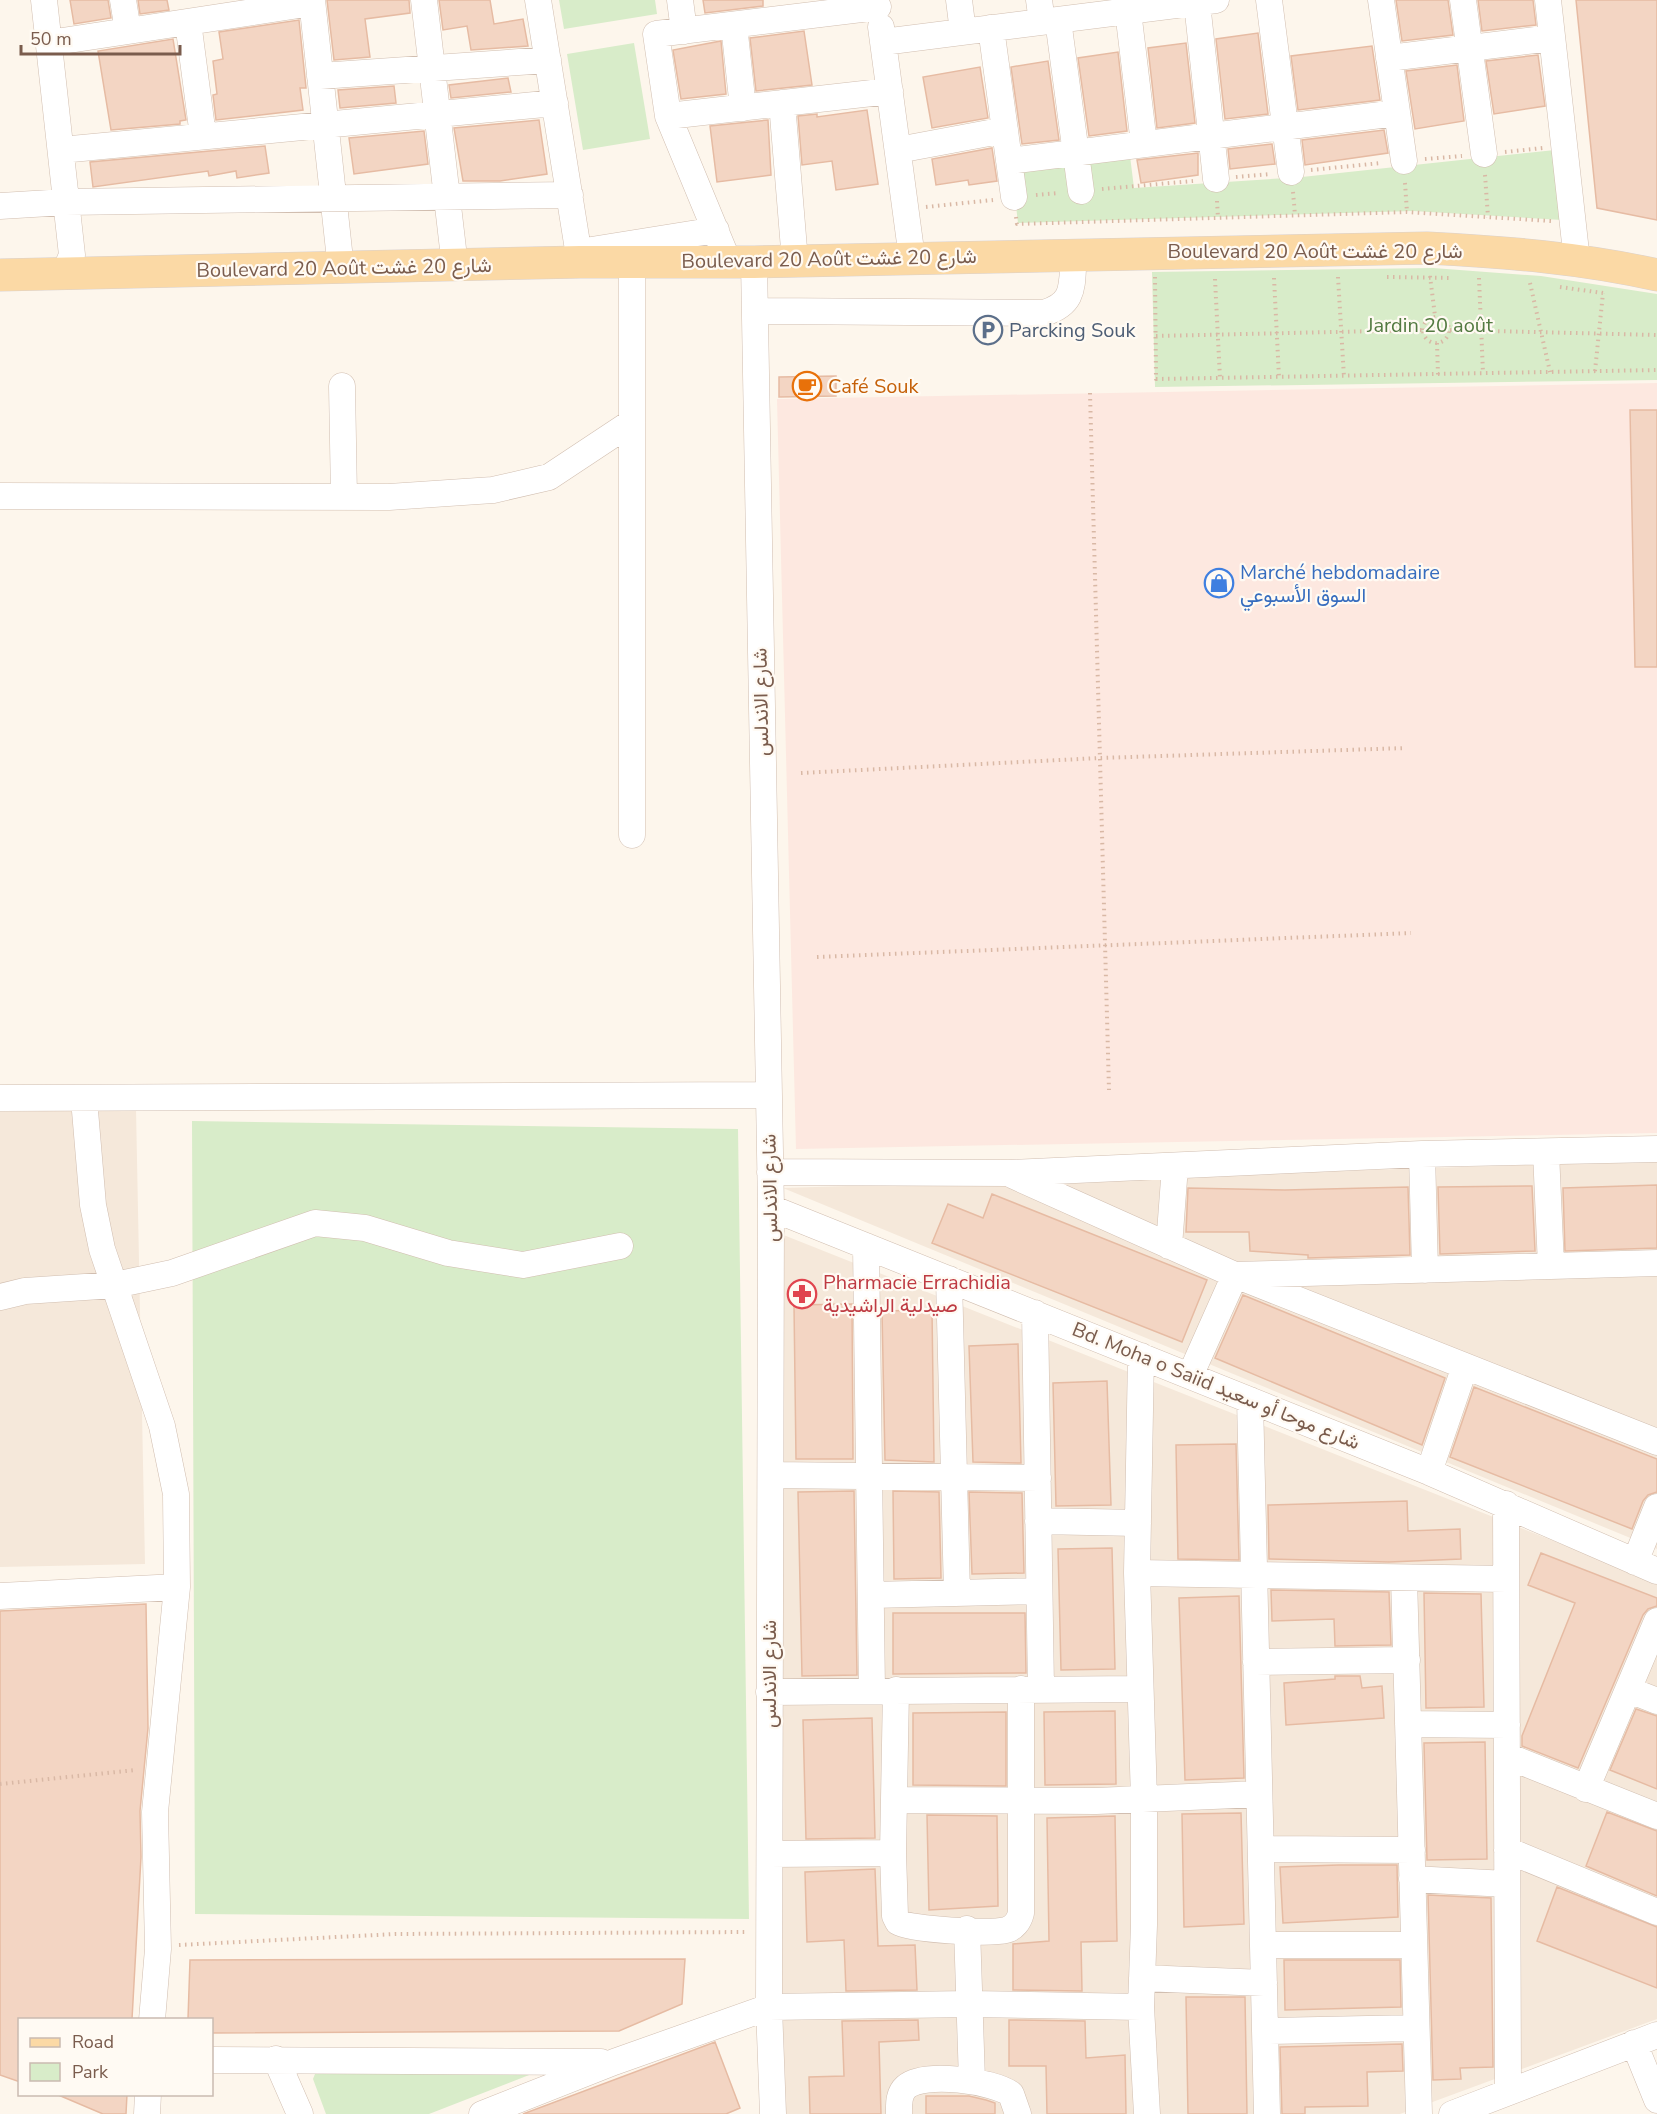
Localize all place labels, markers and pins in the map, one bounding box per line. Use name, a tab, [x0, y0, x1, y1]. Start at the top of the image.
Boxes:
parking icon: Parcking Souk	[972, 314, 1004, 346]
place label: Parcking Souk	[1009, 317, 1137, 344]
cafe icon: Café Souk	[791, 370, 823, 402]
place label: Café Souk	[828, 373, 920, 400]
place label: Marché hebdomadaire السوق الأسبوعي	[1240, 559, 1440, 612]
shop icon: Marché hebdomadaire السوق الأسبوعي	[1203, 567, 1235, 599]
place label: Pharmacie Errachidia صيدلية الراشيدية	[823, 1269, 1011, 1319]
pharmacy icon: Pharmacie Errachidia صيدلية الراشيدية	[786, 1278, 818, 1310]

